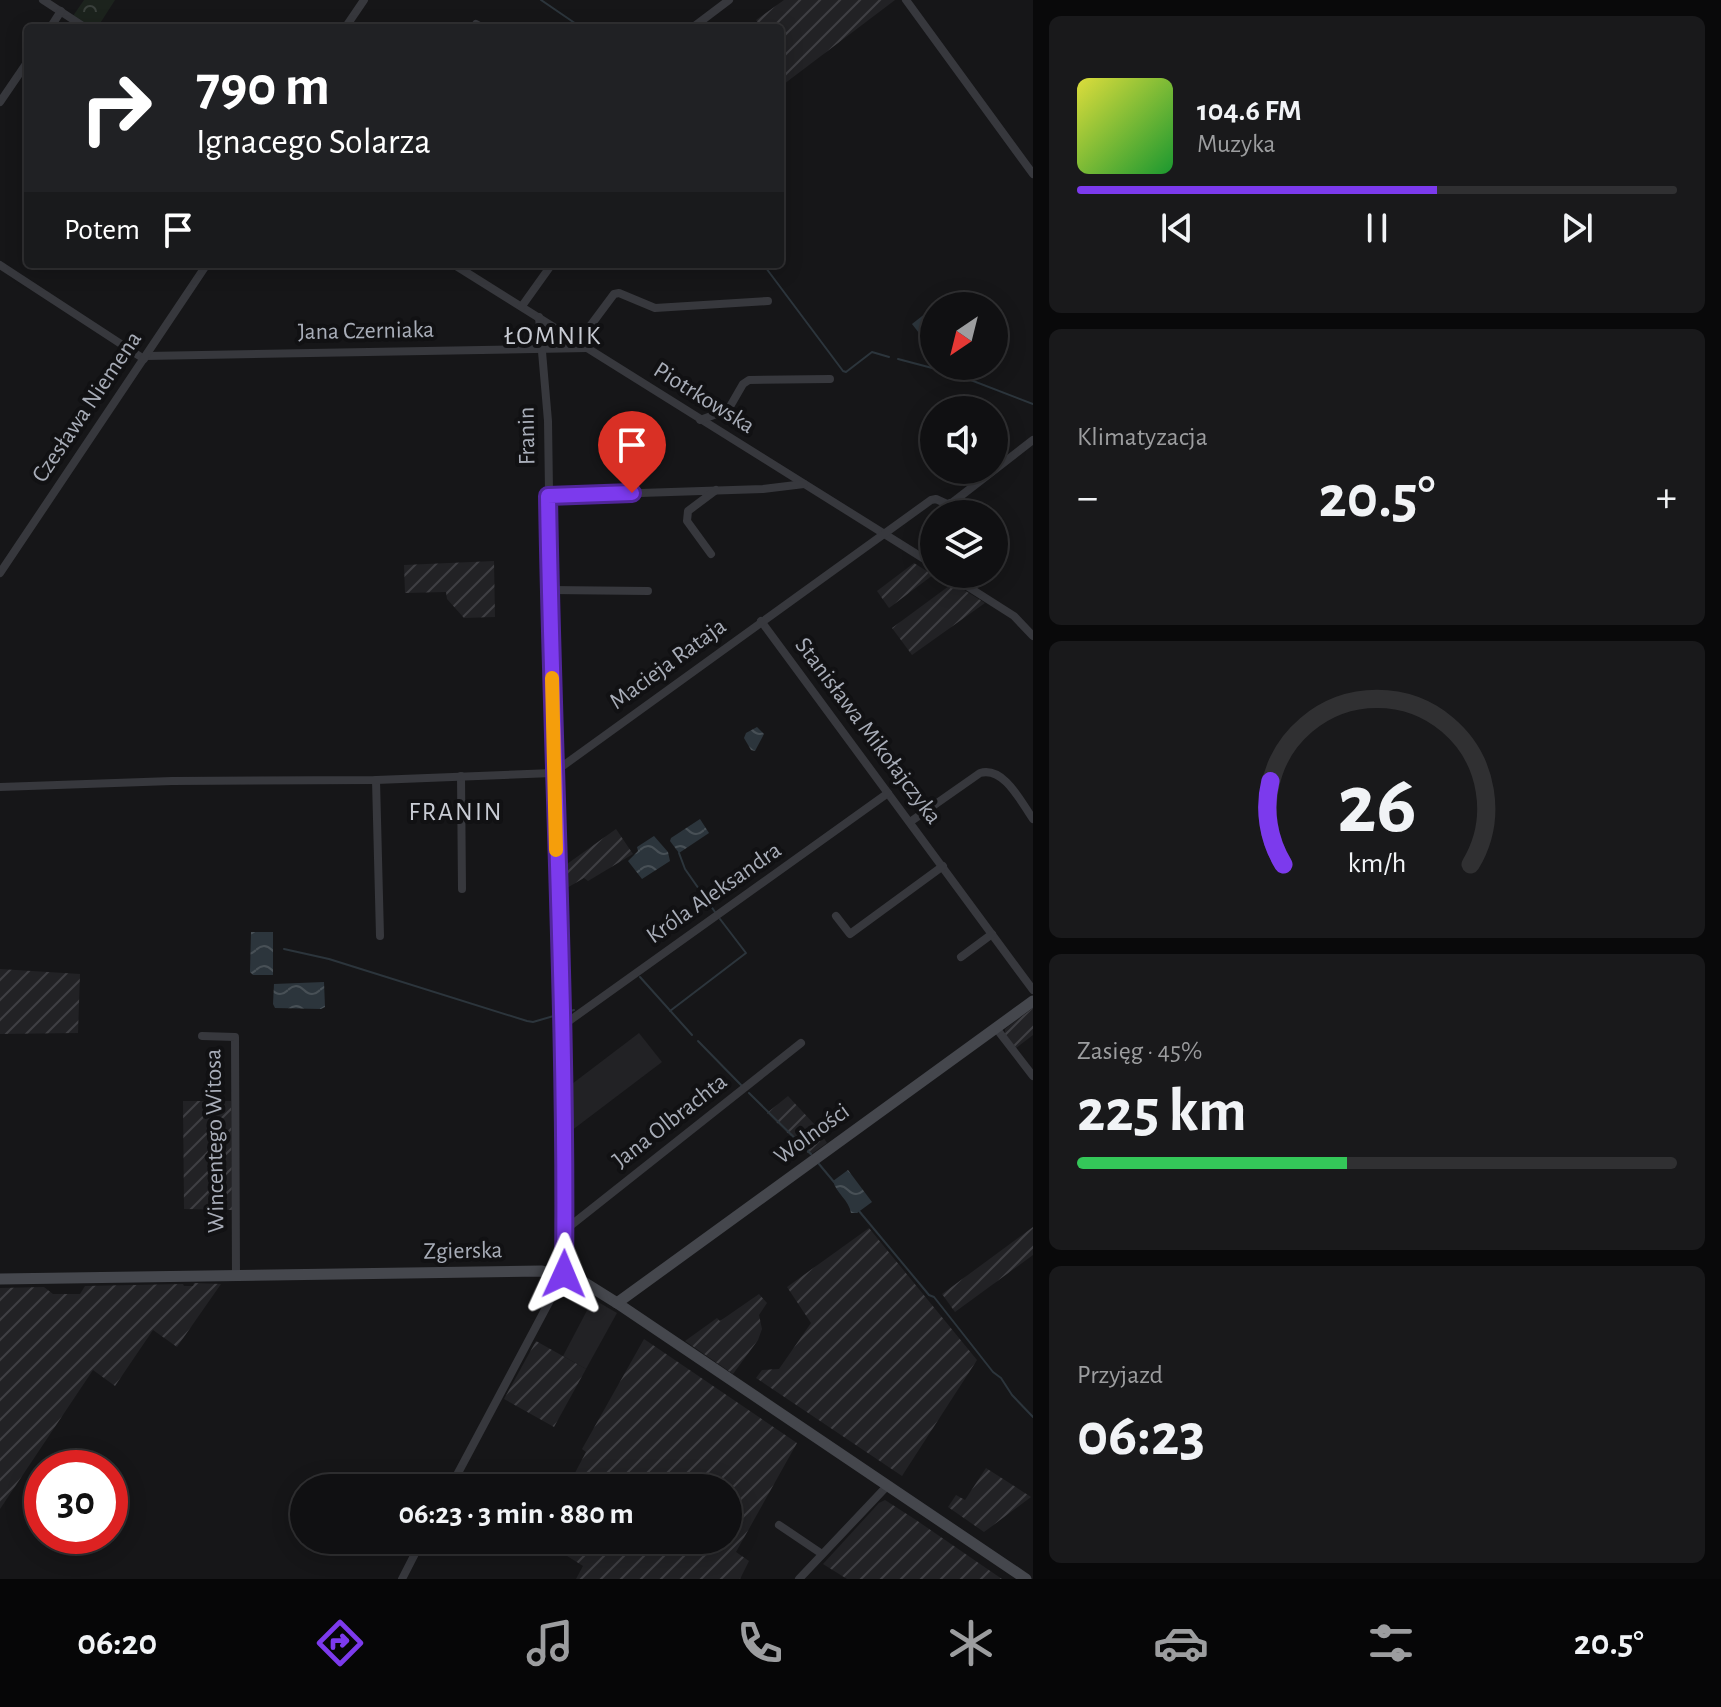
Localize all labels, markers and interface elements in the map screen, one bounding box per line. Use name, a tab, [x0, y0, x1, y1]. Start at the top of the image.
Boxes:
icon: right	[64, 56, 168, 160]
text: 790 m	[196, 59, 330, 115]
text: 104.6 FM	[1197, 96, 1302, 126]
text: Ignacego Solarza	[196, 124, 431, 160]
text: Muzyka	[1197, 131, 1275, 157]
icon: previous	[1155, 206, 1199, 250]
icon: pause	[1355, 206, 1399, 250]
icon: next	[1555, 206, 1599, 250]
icon: arrive	[156, 208, 200, 252]
text: Potem	[64, 215, 140, 245]
north arrow	[920, 292, 1008, 380]
map controls	[920, 292, 1008, 588]
street label: Jana Czerniaka	[298, 318, 434, 344]
district label: ŁOMNIK	[504, 323, 602, 349]
street label: Czesława Niemena	[28, 327, 146, 487]
street label: Piotrkowska	[649, 358, 759, 438]
button: sound	[920, 396, 1008, 484]
street label: Franin	[514, 407, 540, 465]
pin	[598, 411, 666, 493]
icon: arrive	[610, 423, 654, 467]
text: Klimatyzacja	[1077, 424, 1208, 450]
text: 20.5°	[1319, 468, 1435, 528]
text: −	[1077, 476, 1098, 520]
text: +	[1656, 476, 1677, 520]
button: layers	[920, 500, 1008, 588]
street label: Macieja Rataja	[605, 614, 731, 714]
street label: Stanisława Mikołajczyka	[790, 633, 946, 829]
text: 26	[1337, 764, 1417, 848]
district label: FRANIN	[408, 799, 504, 825]
street label: Króla Aleksandra	[642, 838, 786, 948]
text: km/h	[1348, 850, 1406, 879]
text: Zasięg · 45%	[1077, 1038, 1202, 1064]
street label: Wincentego Witosa	[201, 1049, 229, 1233]
street label: Jana Olbrachta	[608, 1069, 732, 1173]
text: 225 km	[1077, 1082, 1247, 1142]
street label: Wolności	[770, 1099, 854, 1169]
position arrow	[522, 1232, 606, 1316]
street label: Zgierska	[423, 1238, 503, 1264]
text: Przyjazd	[1077, 1362, 1163, 1388]
text: 06:23	[1077, 1406, 1205, 1466]
speed limit sign: 30	[24, 1450, 128, 1554]
text: 06:23 · 3 min · 880 m	[398, 1499, 634, 1529]
icon: directions	[312, 1615, 368, 1671]
icon: music	[522, 1615, 578, 1671]
icon: phone	[732, 1615, 788, 1671]
icon: climate	[943, 1615, 999, 1671]
icon: car	[1153, 1615, 1209, 1671]
icon: filters	[1363, 1615, 1419, 1671]
text: 06:20	[77, 1625, 157, 1661]
text: 20.5°	[1574, 1625, 1644, 1661]

